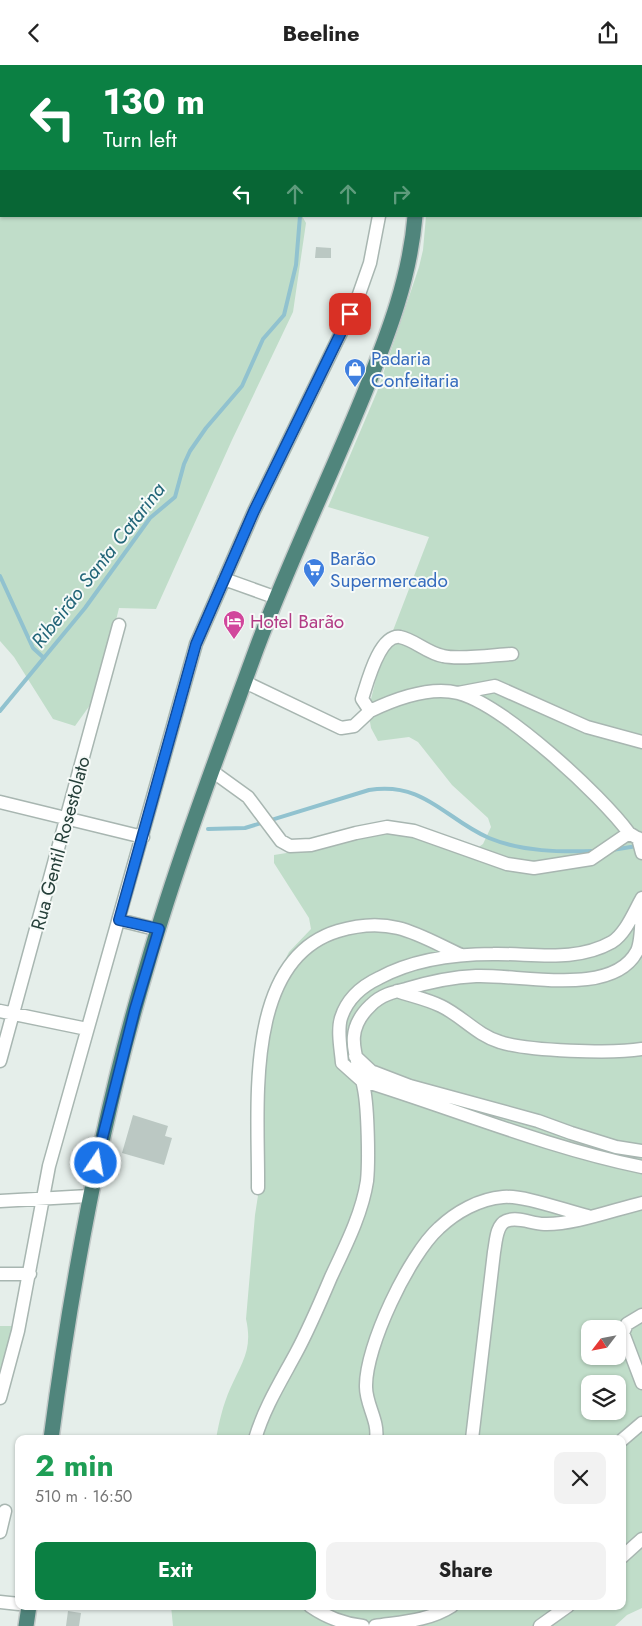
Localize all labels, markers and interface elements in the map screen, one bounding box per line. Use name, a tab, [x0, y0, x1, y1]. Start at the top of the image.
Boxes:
text: Beeline	[282, 17, 360, 49]
icon: back	[20, 19, 48, 47]
icon: share	[594, 19, 622, 47]
text: 130 m	[103, 77, 205, 127]
icon: left	[20, 85, 85, 150]
text: Turn left	[103, 123, 177, 155]
icon: left	[228, 180, 256, 208]
icon: ahead	[281, 180, 309, 208]
icon: ahead	[334, 180, 362, 208]
icon: right	[387, 180, 415, 208]
pin	[329, 293, 371, 335]
icon: arrive	[336, 300, 364, 328]
place label: Padaria Confeitaria	[371, 345, 459, 394]
shop icon: Padaria Confeitaria	[343, 357, 367, 388]
water label: Ribeirão Santa Catarina	[24, 476, 172, 654]
place label: Barão Supermercado	[330, 545, 448, 594]
supermarket icon: Barão Supermercado	[302, 557, 326, 588]
place label: Hotel Barão	[250, 608, 344, 635]
hotel icon: Hotel Barão	[222, 609, 246, 640]
street label: Rua Gentil Rosestolato	[24, 753, 97, 933]
position arrow	[69, 1136, 121, 1188]
north arrow	[581, 1320, 626, 1365]
map controls	[581, 1320, 626, 1420]
button: layers	[581, 1375, 626, 1420]
text: 2 min	[35, 1444, 114, 1487]
button: close	[554, 1452, 606, 1504]
text: 510 m · 16:50	[35, 1485, 132, 1508]
button: Exit	[35, 1542, 316, 1600]
button: Share	[326, 1542, 606, 1600]

